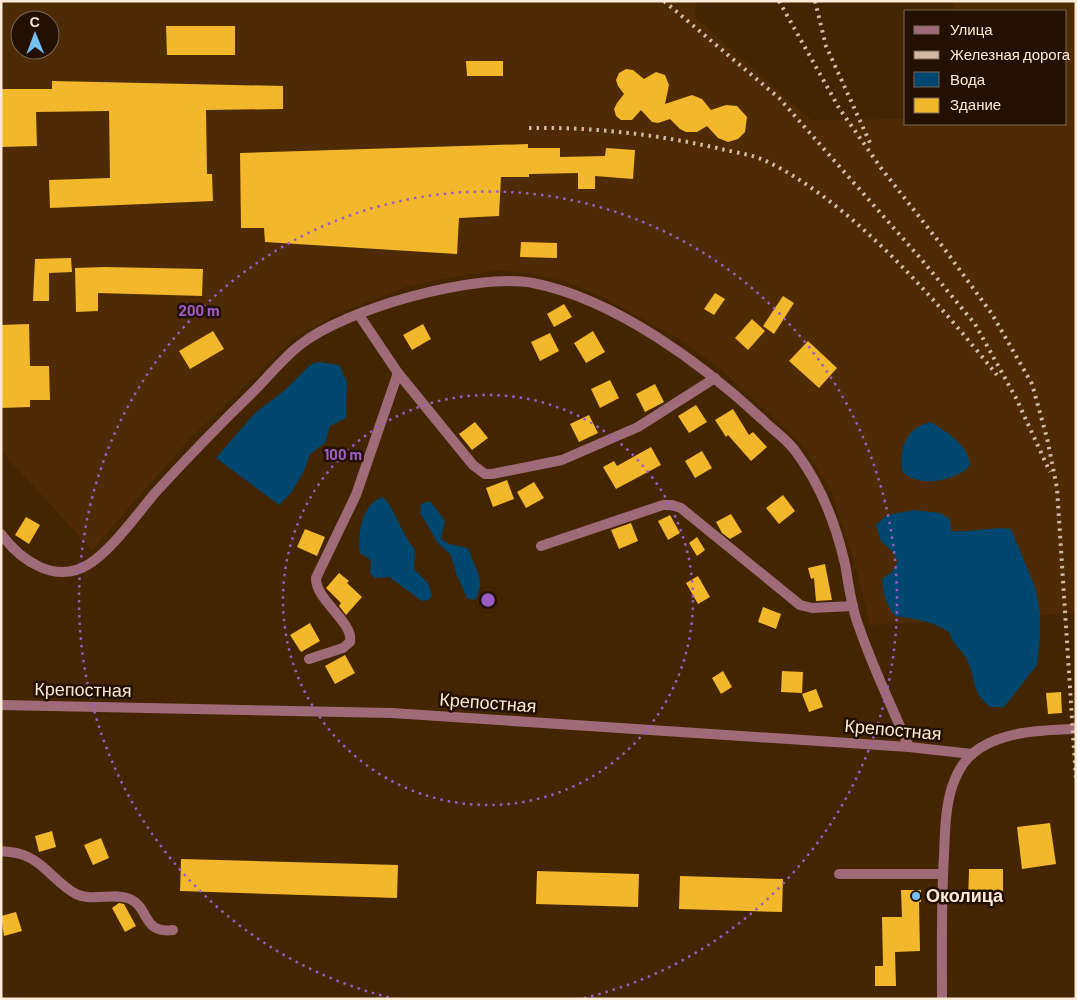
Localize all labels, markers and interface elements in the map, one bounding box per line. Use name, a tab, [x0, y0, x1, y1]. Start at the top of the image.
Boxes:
north arrow	[10, 10, 60, 60]
legend	[904, 10, 1067, 125]
text: С	[30, 13, 40, 30]
text: Улица	[950, 20, 993, 38]
text: Железная дорога	[950, 45, 1071, 63]
text: Вода	[950, 70, 986, 88]
text: Здание	[950, 95, 1001, 113]
text: 200 m	[178, 301, 220, 319]
text: 100 m	[324, 445, 362, 463]
centre of rings	[479, 591, 497, 609]
street label: Крепостная	[34, 677, 132, 701]
street label: Крепостная	[439, 688, 537, 716]
street label: Крепостная	[844, 714, 942, 744]
place label: Околица	[926, 884, 1004, 906]
marker: Околица	[910, 890, 922, 902]

